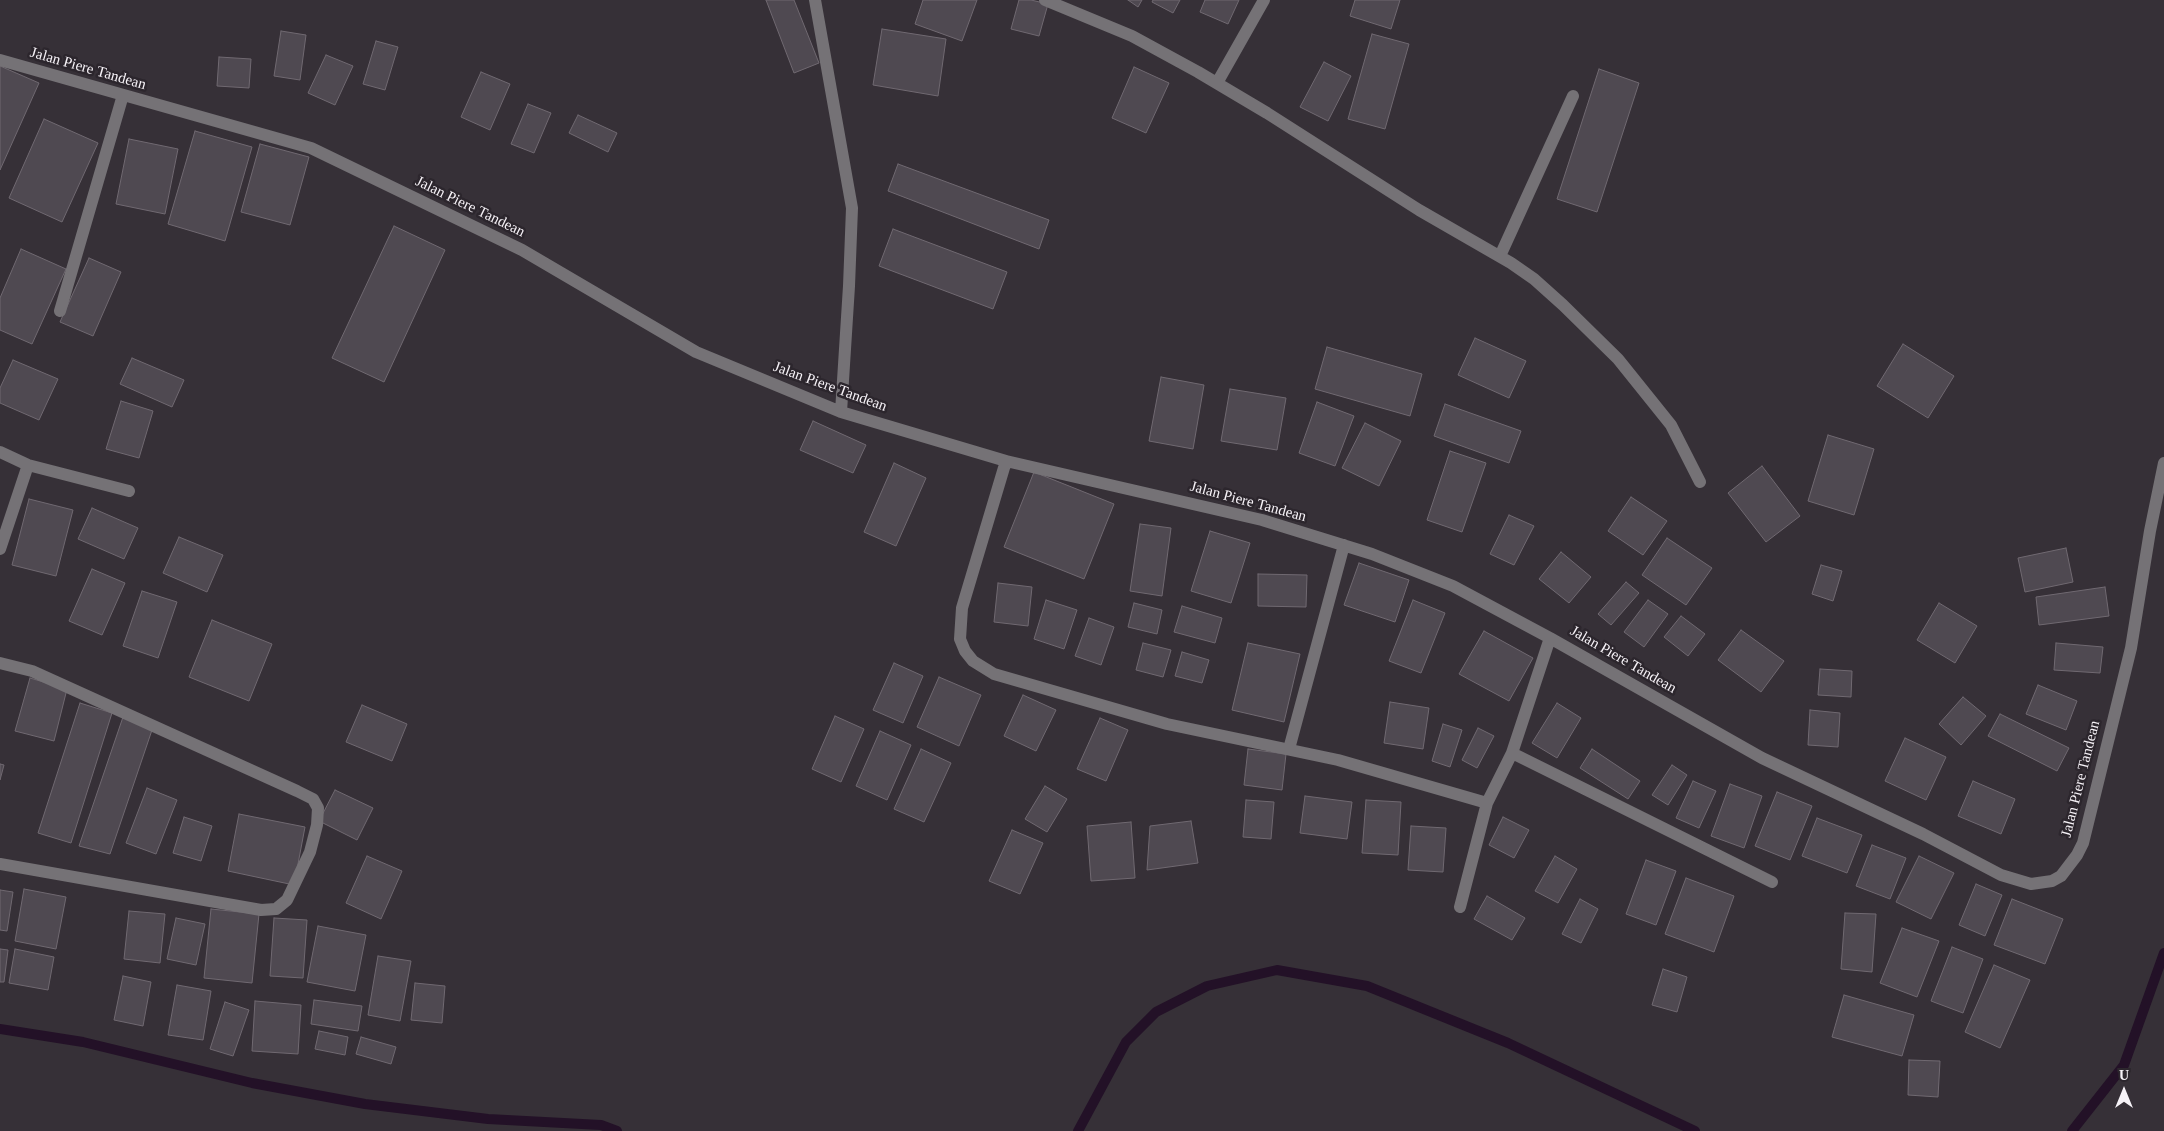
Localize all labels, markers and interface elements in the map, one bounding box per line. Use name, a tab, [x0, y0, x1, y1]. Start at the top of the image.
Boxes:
street label: Jalan Piere Tandean	[28, 44, 148, 94]
street label: Jalan Piere Tandean	[412, 173, 528, 241]
street label: Jalan Piere Tandean	[771, 358, 889, 416]
street label: Jalan Piere Tandean	[1188, 478, 1308, 526]
street label: Jalan Piere Tandean	[1567, 622, 1679, 698]
street label: Jalan Piere Tandean	[2058, 719, 2104, 839]
north arrow	[2099, 1066, 2149, 1116]
text: U	[2119, 1068, 2129, 1083]

